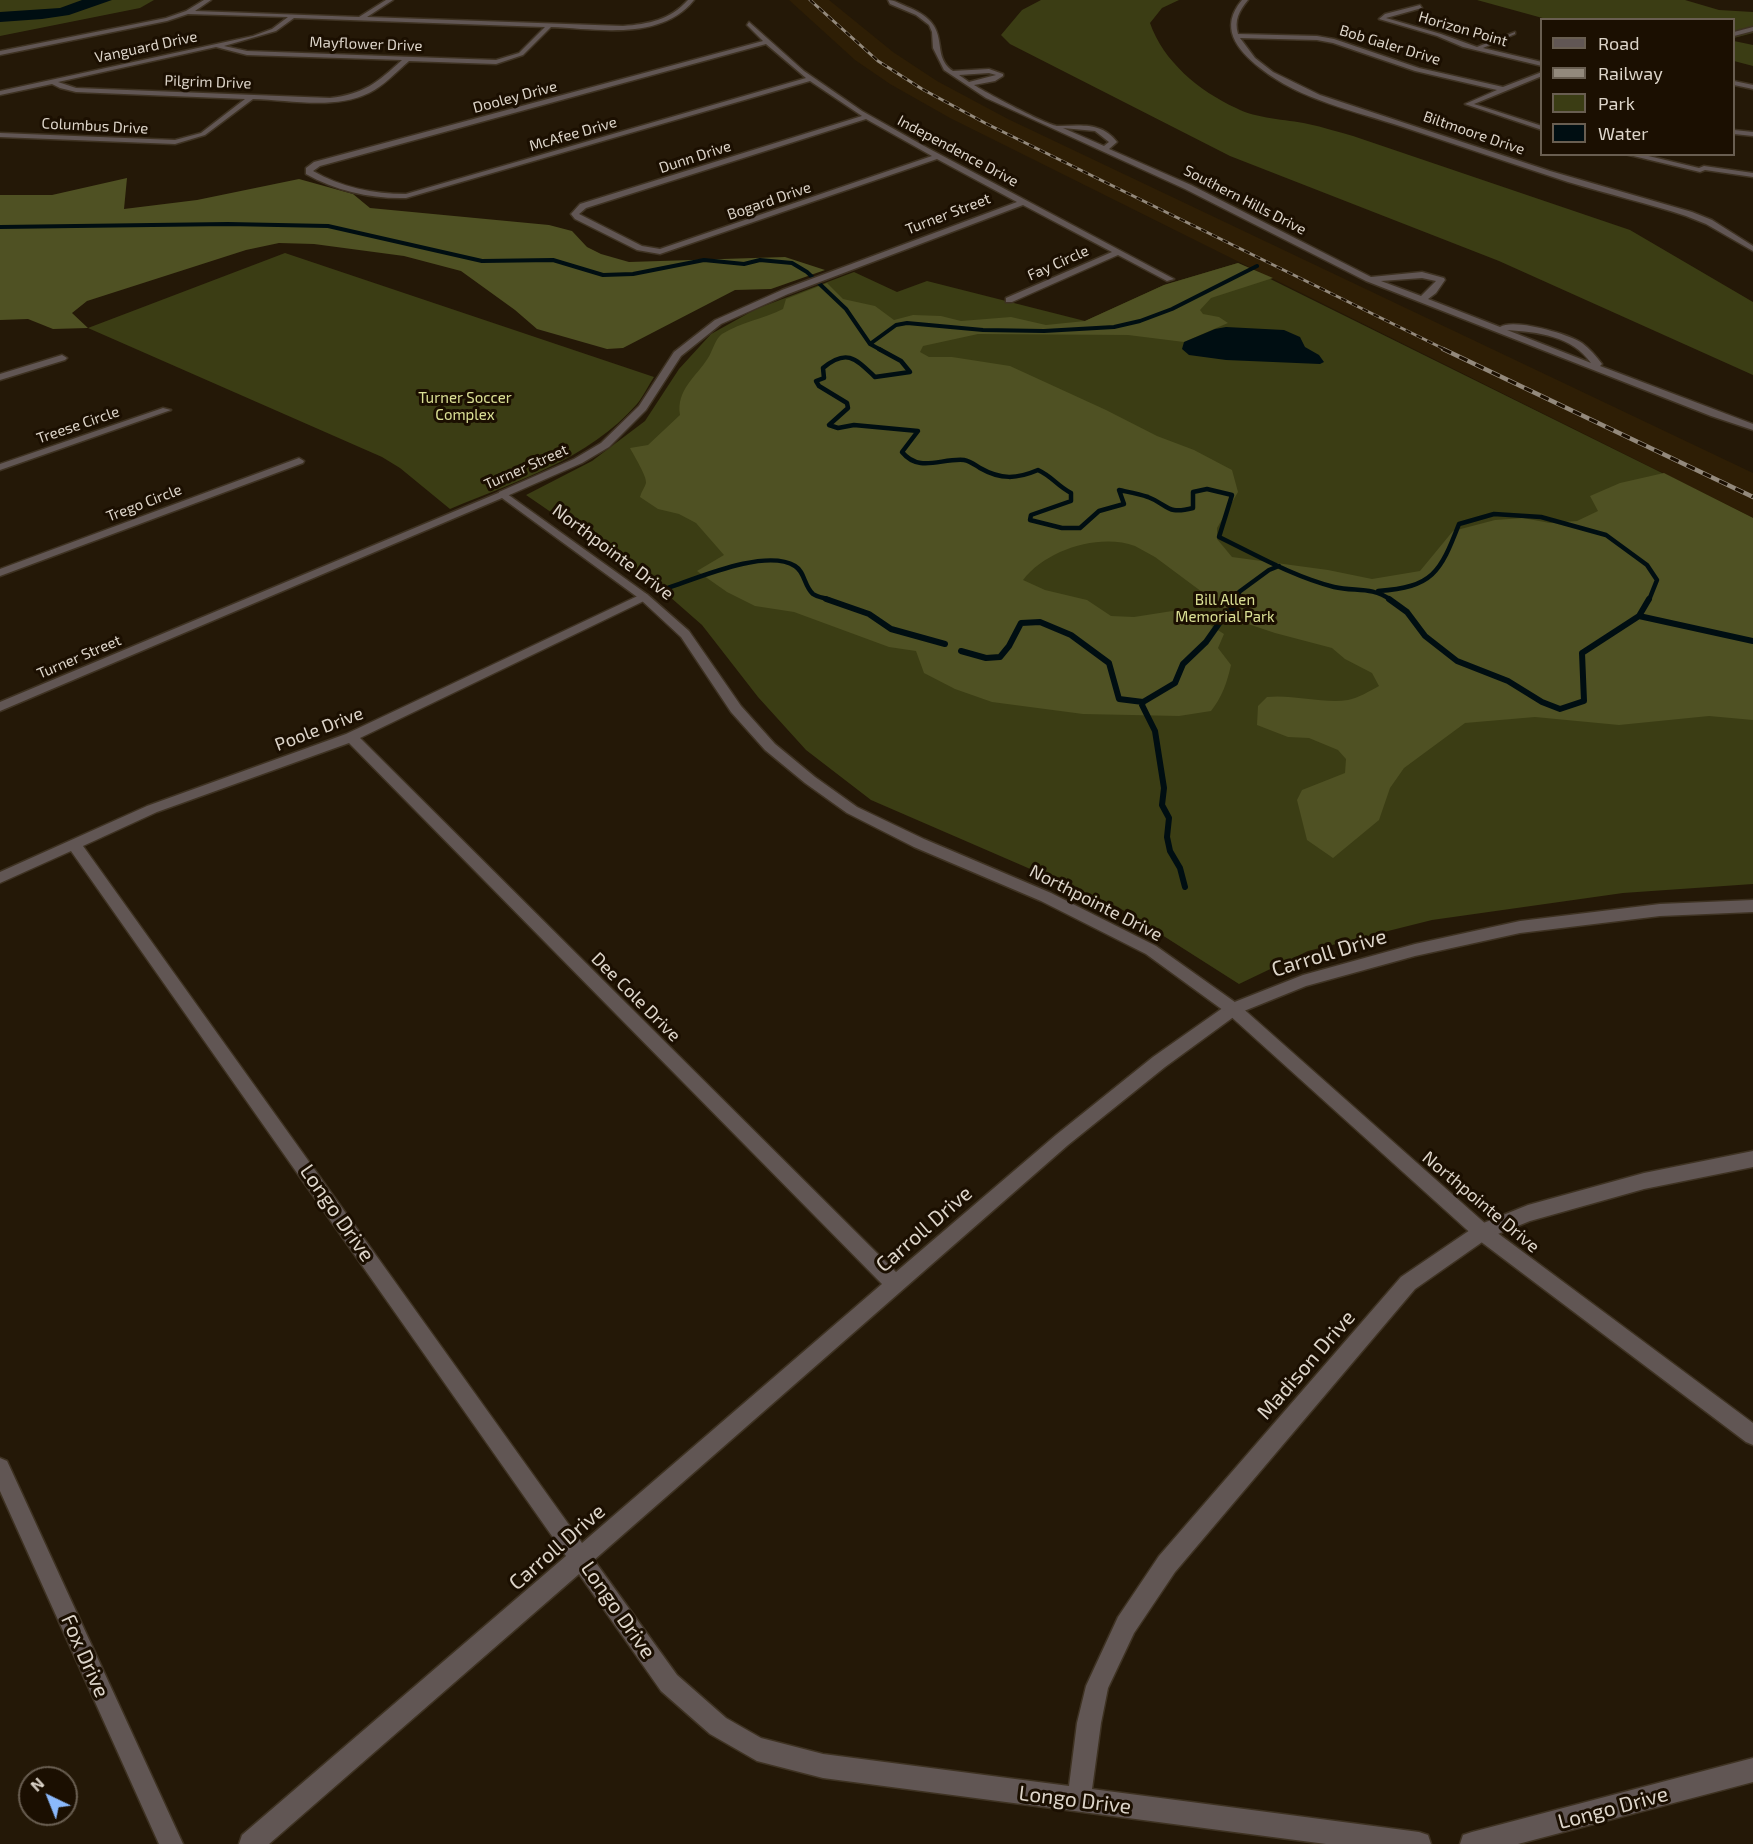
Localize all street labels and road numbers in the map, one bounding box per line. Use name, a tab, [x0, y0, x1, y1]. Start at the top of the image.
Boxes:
street label: Horizon Point	[1416, 8, 1510, 50]
street label: Bob Galer Drive	[1337, 21, 1443, 69]
street label: Vanguard Drive	[93, 27, 199, 67]
street label: Mayflower Drive	[309, 33, 423, 55]
street label: Pilgrim Drive	[164, 71, 252, 93]
street label: Dooley Drive	[471, 77, 559, 117]
street label: Biltmoore Drive	[1421, 107, 1527, 159]
street label: Independence Drive	[894, 112, 1022, 190]
street label: McAfee Drive	[527, 113, 619, 155]
street label: Columbus Drive	[41, 114, 149, 138]
street label: Dunn Drive	[657, 137, 733, 177]
street label: Southern Hills Drive	[1181, 161, 1309, 239]
street label: Bogard Drive	[725, 178, 813, 224]
street label: Turner Street	[903, 190, 993, 238]
street label: Fay Circle	[1025, 242, 1091, 284]
street label: Treese Circle	[34, 402, 122, 448]
street label: Turner Street	[481, 441, 571, 493]
street label: Trego Circle	[104, 480, 184, 526]
street label: Northpointe Drive	[548, 499, 678, 605]
street label: Turner Street	[34, 631, 124, 683]
street label: Poole Drive	[272, 702, 366, 756]
street label: Northpointe Drive	[1026, 860, 1166, 946]
street label: Carroll Drive	[1268, 924, 1390, 982]
street label: Dee Cole Drive	[587, 948, 685, 1046]
street label: Northpointe Drive	[1418, 1147, 1544, 1257]
street label: Longo Drive	[294, 1159, 380, 1267]
street label: Carroll Drive	[871, 1180, 977, 1278]
street label: Madison Drive	[1252, 1305, 1360, 1425]
street label: Carroll Drive	[504, 1498, 610, 1596]
street label: Longo Drive	[575, 1556, 661, 1664]
street label: Fox Drive	[56, 1611, 114, 1701]
street label: Longo Drive	[1017, 1781, 1133, 1819]
street label: Longo Drive	[1555, 1781, 1671, 1835]

